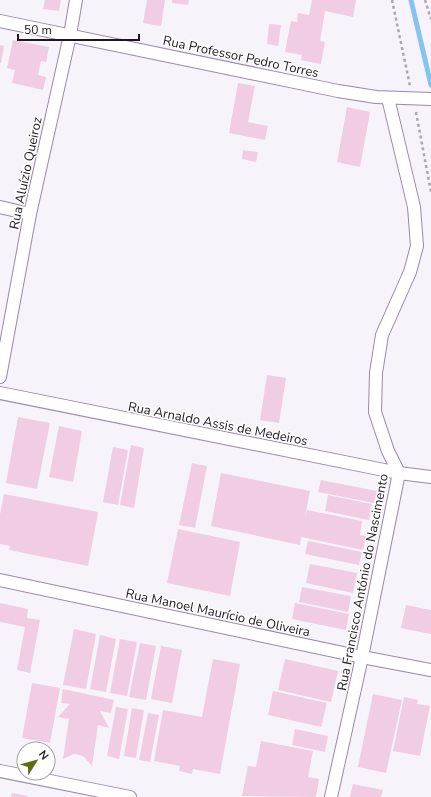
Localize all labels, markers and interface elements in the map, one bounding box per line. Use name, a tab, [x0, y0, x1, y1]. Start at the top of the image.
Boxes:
scale bar	[18, 16, 139, 42]
text: 50 m	[24, 22, 52, 38]
street label: Rua Professor Pedro Torres	[161, 32, 320, 82]
street label: Rua Aluízio Queiroz	[5, 115, 47, 231]
street label: Rua Arnaldo Assis de Medeiros	[127, 398, 309, 450]
street label: Rua Francisco António do Nascimento	[333, 472, 393, 692]
street label: Rua Manoel Maurício de Oliveira	[124, 585, 312, 641]
north arrow	[16, 741, 56, 781]
text: N	[35, 747, 52, 763]

